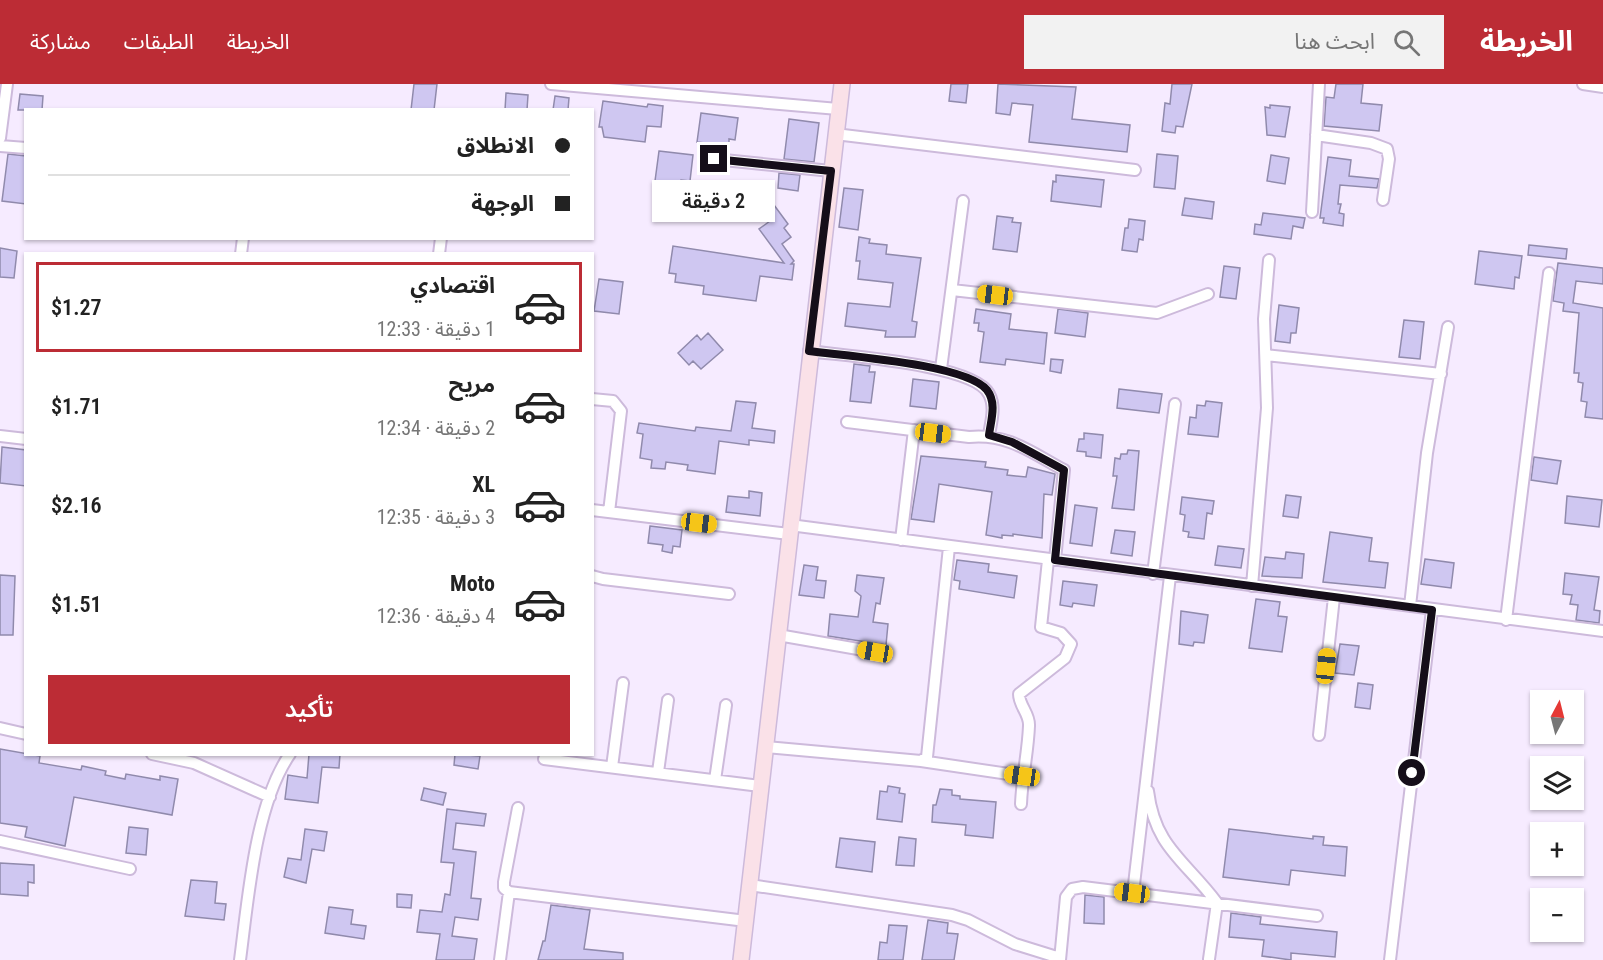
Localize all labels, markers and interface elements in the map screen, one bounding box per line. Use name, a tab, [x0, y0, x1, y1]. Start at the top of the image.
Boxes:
search box	[1024, 15, 1444, 69]
text: الخريطة	[1480, 25, 1573, 58]
icon: search	[1390, 26, 1423, 59]
text: ابحث هنا	[1294, 29, 1375, 54]
text: مشاركة	[30, 30, 91, 54]
text: الطبقات	[124, 30, 194, 54]
text: الخريطة	[227, 30, 290, 54]
text: الانطلاق	[457, 133, 534, 158]
route end	[700, 145, 727, 172]
callout: 2 دقيقة	[652, 180, 776, 222]
text: 2 دقيقة	[682, 189, 745, 213]
text: الوجهة	[471, 191, 534, 216]
text: اقتصادي	[410, 273, 495, 298]
icon: car	[513, 280, 567, 334]
car	[976, 284, 1014, 306]
text: $1.27	[51, 295, 102, 320]
text: 1 دقيقة · 12:33	[377, 317, 495, 341]
text: مريح	[449, 372, 495, 397]
icon: car	[513, 379, 567, 433]
text: $1.71	[51, 394, 102, 419]
text: 2 دقيقة · 12:34	[377, 416, 495, 440]
car	[914, 422, 952, 444]
text: XL	[472, 472, 495, 497]
icon: car	[513, 478, 567, 532]
text: $2.16	[51, 493, 102, 518]
text: 3 دقيقة · 12:35	[377, 505, 495, 529]
car	[680, 512, 718, 534]
text: Moto	[450, 571, 495, 596]
icon: car	[513, 577, 567, 631]
text: $1.51	[51, 592, 102, 617]
text: 4 دقيقة · 12:36	[377, 604, 495, 628]
car	[856, 640, 894, 664]
car	[1315, 647, 1337, 685]
button: تأكيد	[48, 675, 570, 744]
north arrow	[1530, 690, 1584, 744]
map controls	[1530, 690, 1584, 942]
button: layers	[1530, 756, 1584, 810]
route start	[1398, 759, 1425, 786]
car	[1003, 765, 1041, 787]
button: +	[1530, 822, 1584, 876]
car	[1113, 882, 1151, 904]
button: −	[1530, 888, 1584, 942]

